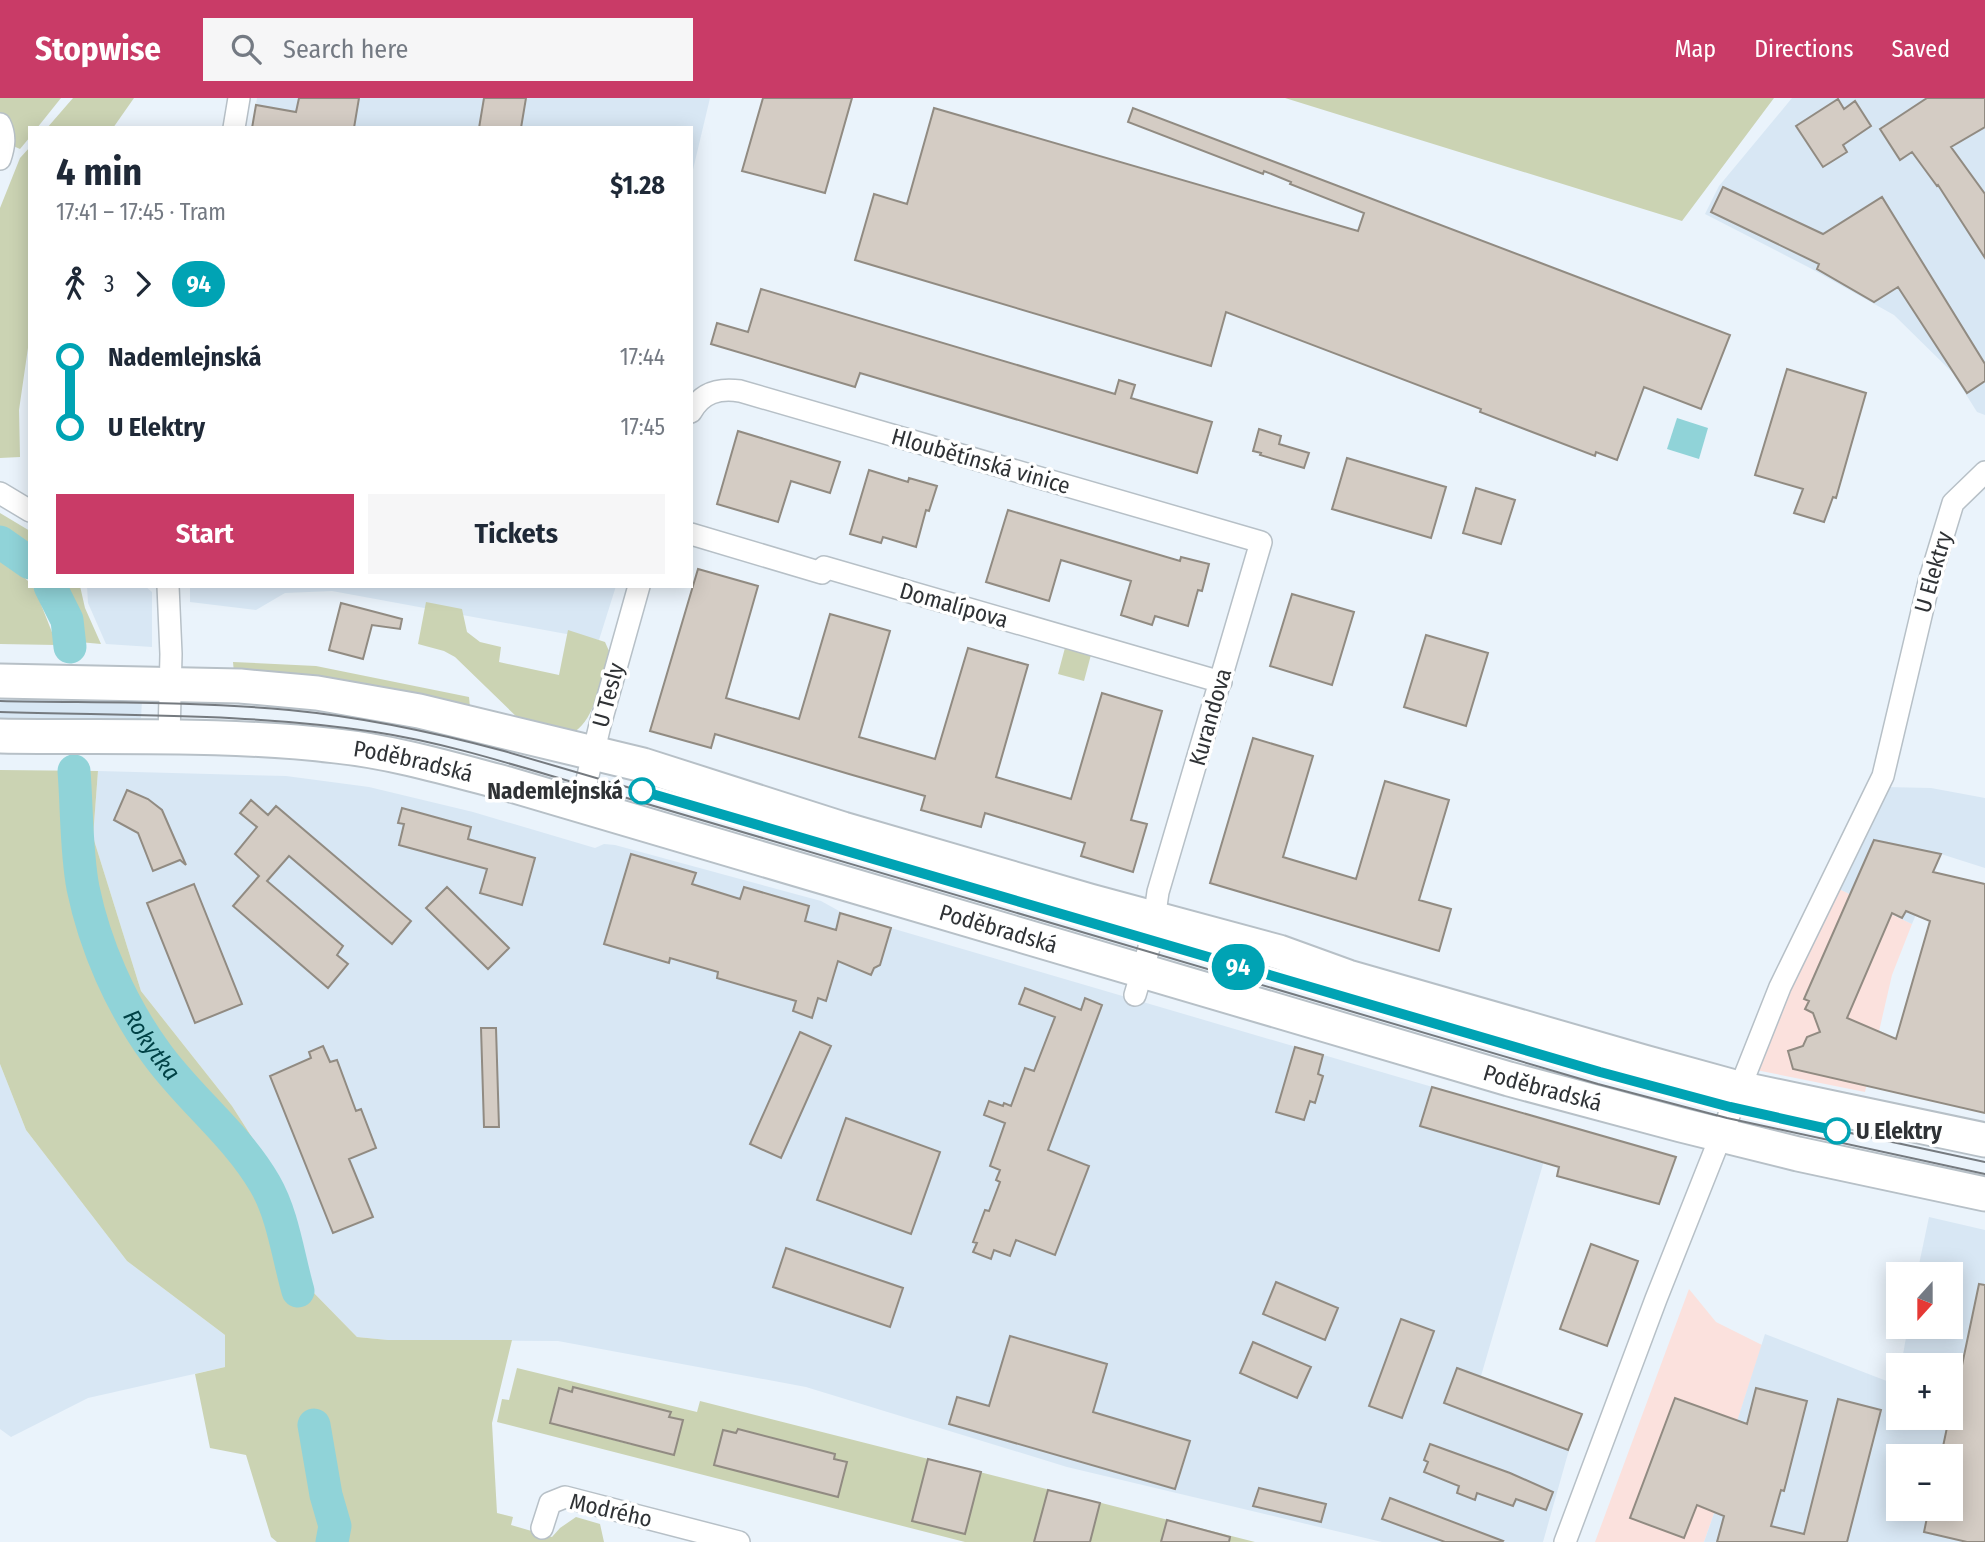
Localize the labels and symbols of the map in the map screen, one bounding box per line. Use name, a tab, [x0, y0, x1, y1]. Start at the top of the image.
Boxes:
street label: Hloubětínská vinice	[888, 422, 1074, 500]
street label: U Elektry	[1908, 527, 1958, 616]
street label: Domalípova	[897, 576, 1011, 634]
street label: U Tesly	[586, 659, 630, 730]
street label: Kurandova	[1183, 665, 1237, 769]
street label: Poděbradská	[352, 734, 476, 788]
place label: Nademlejnská	[487, 777, 623, 805]
marker: Nademlejnská	[629, 778, 655, 804]
street label: Poděbradská	[936, 898, 1061, 959]
line badge: 94	[1206, 944, 1270, 990]
water label: Rokytka	[117, 1005, 186, 1086]
street label: Poděbradská	[1480, 1058, 1605, 1117]
place label: U Elektry	[1856, 1117, 1943, 1145]
marker: U Elektry	[1824, 1118, 1850, 1144]
north arrow	[1886, 1262, 1964, 1339]
street label: Modrého	[567, 1487, 655, 1533]

